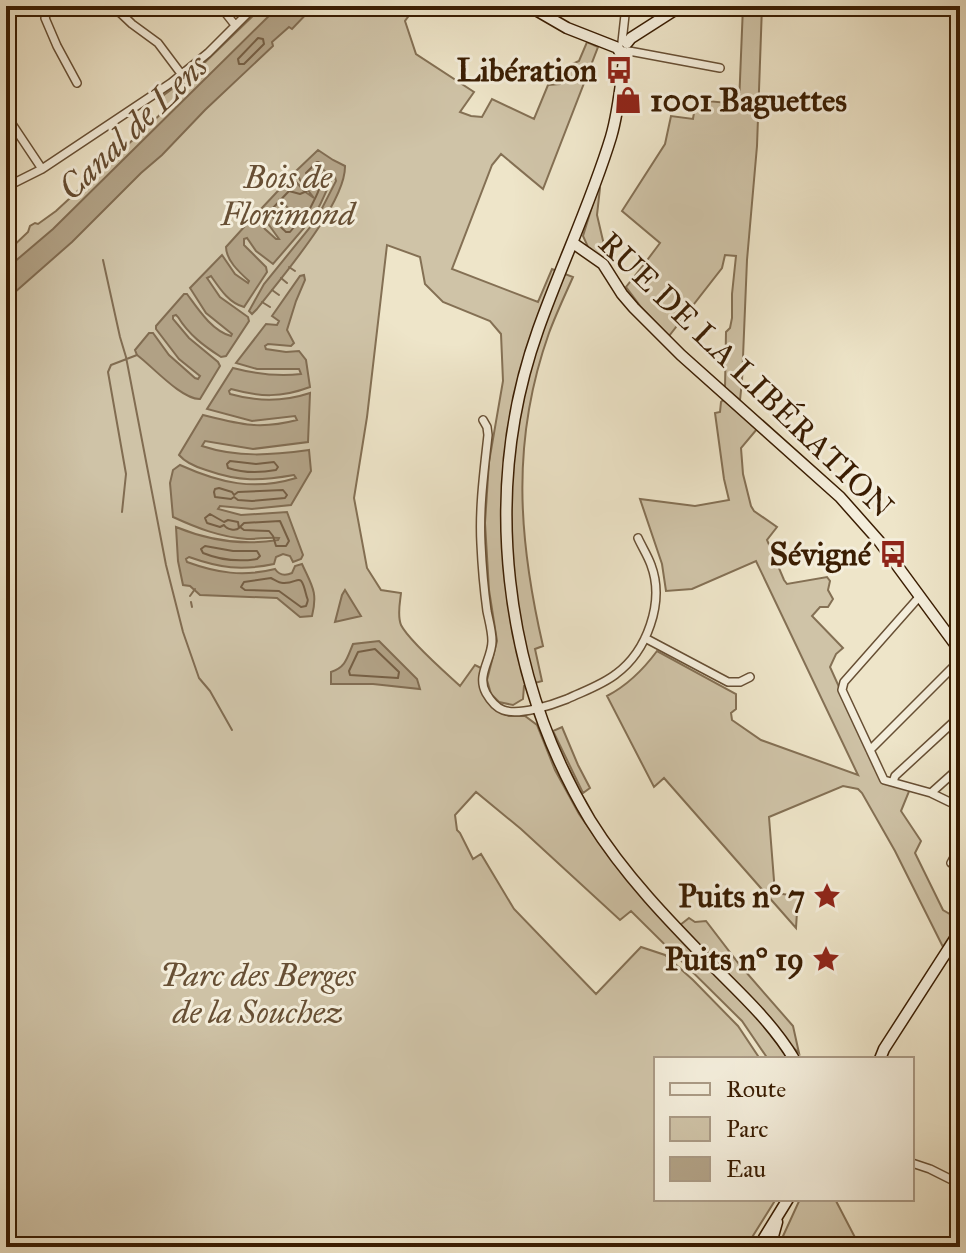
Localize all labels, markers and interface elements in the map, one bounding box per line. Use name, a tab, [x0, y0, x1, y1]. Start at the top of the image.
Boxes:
water label: Canal de Lens	[50, 45, 217, 208]
place label: Libération	[457, 51, 598, 90]
bus stop icon: Libération	[604, 55, 634, 85]
place label: 1001 Baguettes	[650, 81, 847, 120]
shop icon: 1001 Baguettes	[613, 85, 643, 115]
park label: Bois de Florimond	[220, 158, 358, 234]
street label: RUE DE LA LIBÉRATION	[590, 223, 902, 526]
place label: Sévigné	[770, 535, 872, 574]
bus stop icon: Sévigné	[878, 539, 908, 569]
place label: Puits n° 7	[678, 877, 805, 916]
place icon: Puits n° 7	[812, 881, 842, 911]
place label: Puits n° 19	[665, 940, 804, 980]
place icon: Puits n° 19	[811, 944, 841, 974]
park label: Parc des Berges de la Souchez	[160, 956, 357, 1032]
legend	[654, 1057, 914, 1201]
text: Route	[726, 1074, 786, 1104]
text: Parc	[726, 1114, 768, 1144]
text: Eau	[726, 1154, 766, 1184]

